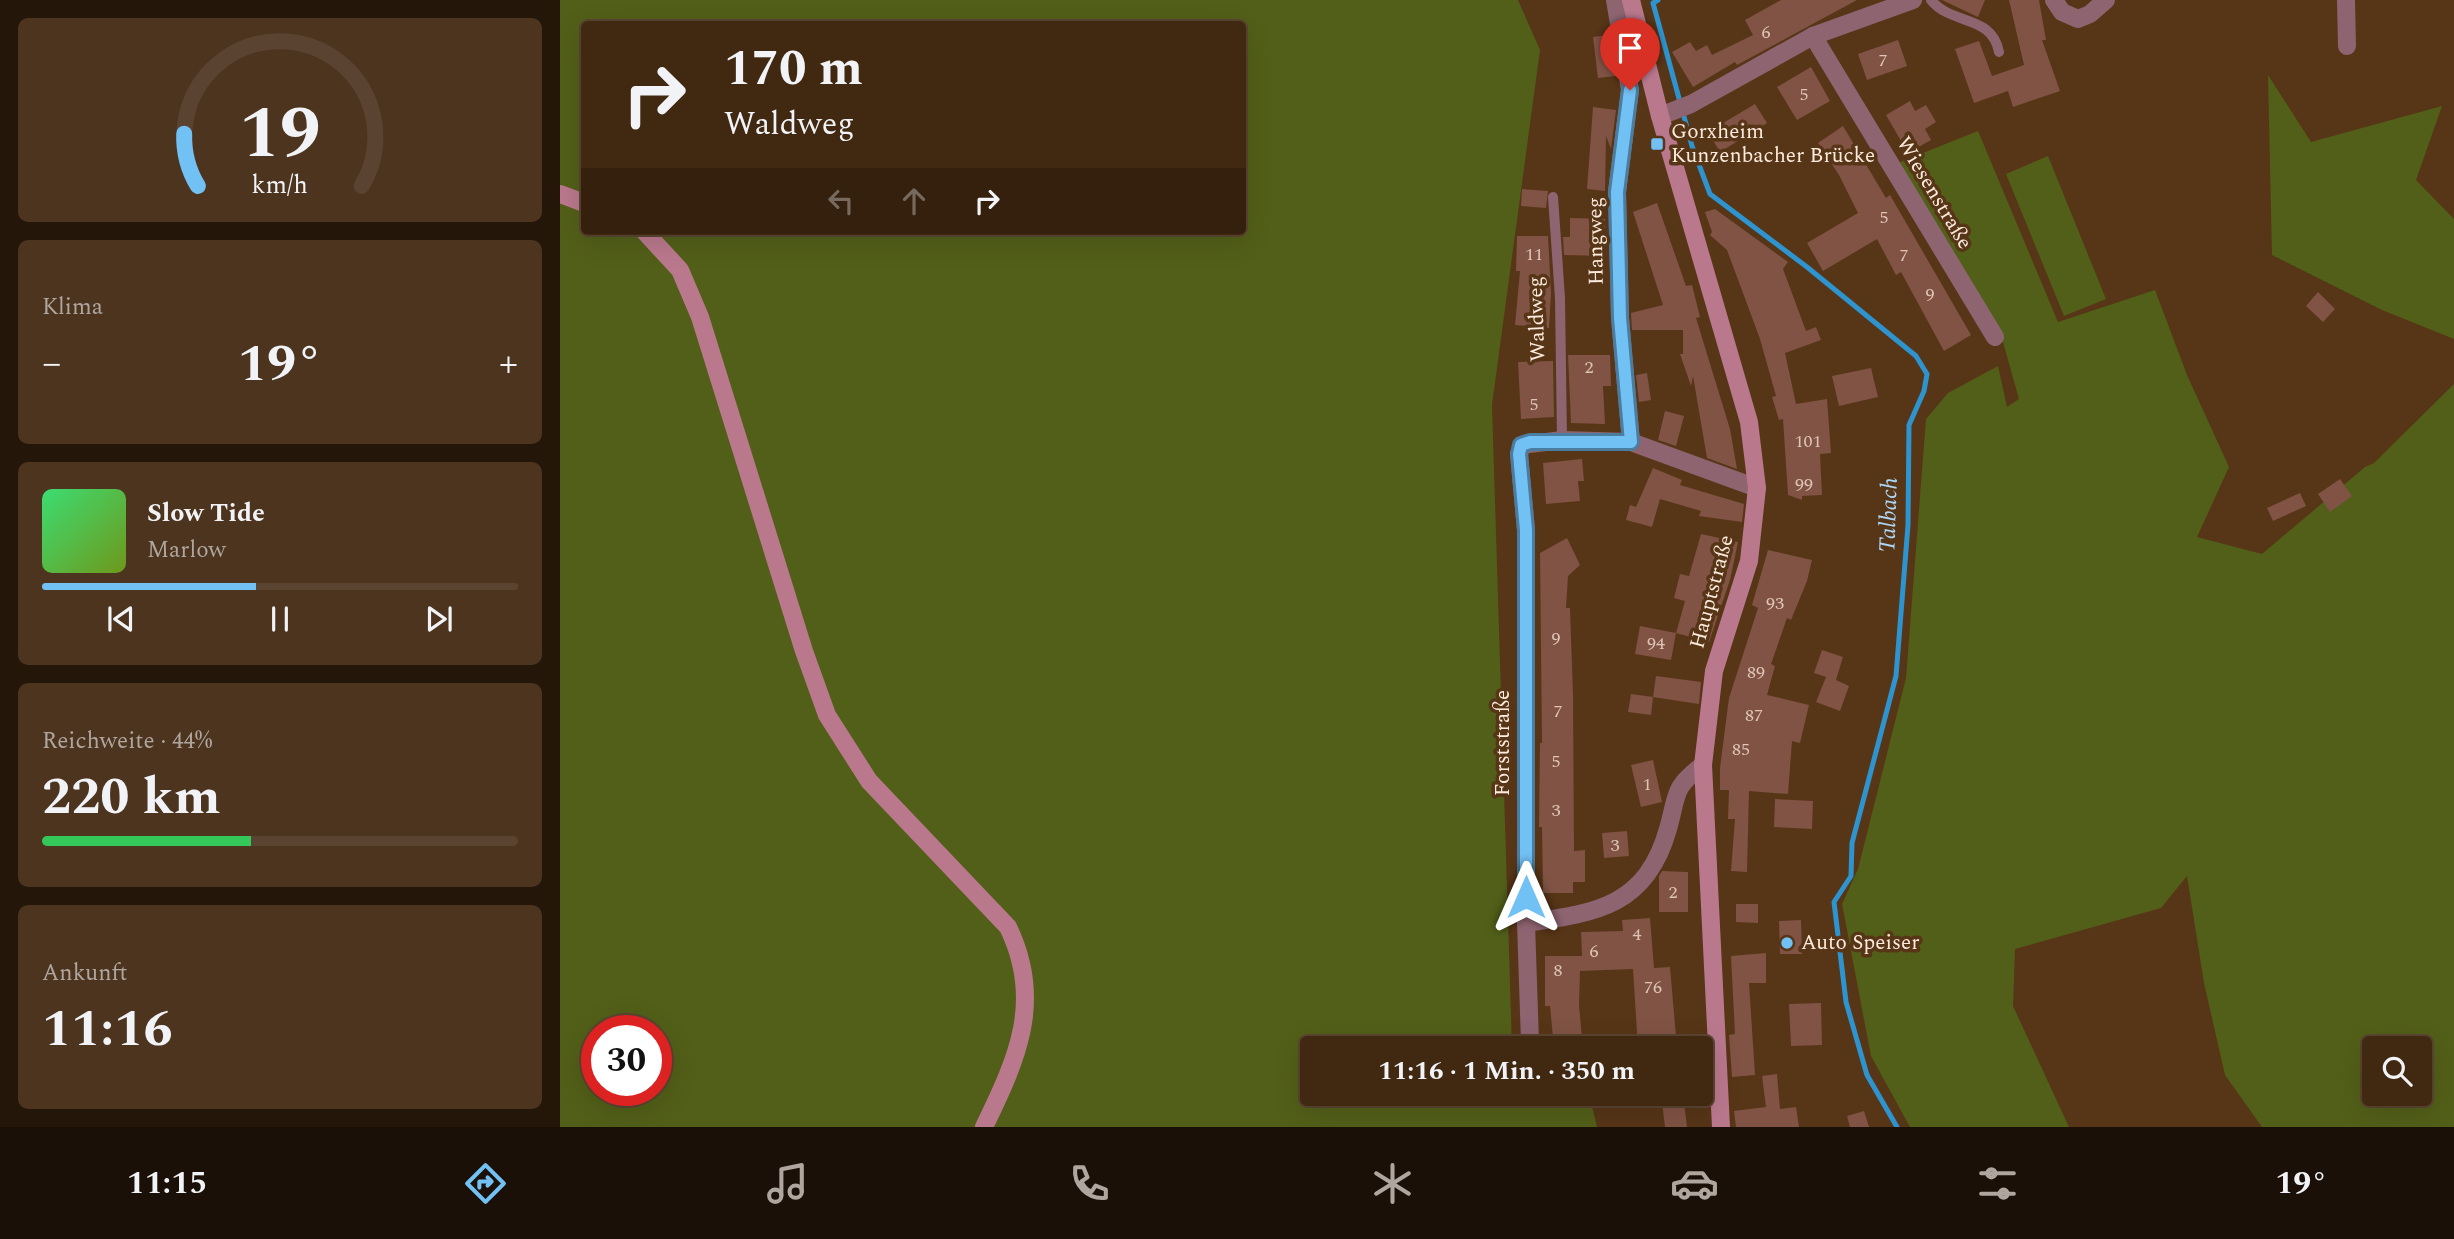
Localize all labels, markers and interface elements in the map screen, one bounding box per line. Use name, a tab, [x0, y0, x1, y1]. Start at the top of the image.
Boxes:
pin	[1600, 18, 1660, 90]
house number: 6	[1762, 19, 1771, 46]
icon: arrive	[1611, 29, 1649, 67]
text: 170 m	[724, 32, 863, 107]
house number: 7	[1879, 47, 1888, 74]
icon: right	[609, 49, 700, 140]
text: 19	[239, 79, 321, 190]
house number: 5	[1800, 81, 1809, 108]
text: Waldweg	[724, 100, 855, 149]
place label: Gorxheim Kunzenbacher Brücke	[1671, 116, 1875, 172]
street label: Wiesenstraße	[1888, 130, 1980, 256]
marker: Gorxheim Kunzenbacher Brücke	[1649, 136, 1665, 152]
text: km/h	[252, 167, 308, 205]
icon: left	[822, 182, 860, 220]
icon: ahead	[895, 182, 933, 220]
icon: right	[968, 182, 1006, 220]
street label: Hangweg	[1579, 197, 1613, 285]
house number: 5	[1880, 204, 1889, 231]
house number: 11	[1525, 241, 1543, 268]
house number: 7	[1900, 242, 1909, 269]
street label: Waldweg	[1520, 276, 1554, 362]
house number: 9	[1926, 281, 1935, 308]
text: Klima	[42, 290, 103, 325]
text: 19°	[238, 325, 322, 404]
text: −	[42, 335, 61, 393]
text: +	[499, 335, 518, 393]
house number: 2	[1585, 354, 1594, 381]
house number: 5	[1530, 391, 1539, 418]
house number: 101	[1795, 428, 1822, 455]
house number: 99	[1795, 471, 1813, 498]
water label: Talbach	[1870, 477, 1908, 553]
text: Slow Tide	[147, 493, 265, 533]
street label: Hauptstraße	[1681, 532, 1743, 652]
text: Marlow	[147, 533, 226, 568]
house number: 93	[1766, 590, 1784, 617]
icon: previous	[102, 600, 140, 638]
icon: pause	[261, 600, 299, 638]
icon: next	[420, 600, 458, 638]
house number: 9	[1552, 625, 1561, 652]
house number: 94	[1647, 630, 1665, 657]
house number: 89	[1747, 659, 1765, 686]
street label: Forststraße	[1487, 690, 1519, 796]
house number: 7	[1554, 698, 1563, 725]
house number: 87	[1745, 702, 1763, 729]
text: Reichweite · 44%	[42, 724, 212, 759]
house number: 85	[1732, 736, 1750, 763]
house number: 5	[1552, 748, 1561, 775]
text: 220 km	[42, 758, 221, 837]
house number: 1	[1643, 771, 1652, 798]
house number: 3	[1552, 797, 1561, 824]
house number: 3	[1611, 832, 1620, 859]
position arrow	[1489, 860, 1563, 934]
house number: 2	[1669, 879, 1678, 906]
house number: 4	[1633, 921, 1642, 948]
place label: Auto Speiser	[1801, 927, 1920, 959]
marker: Auto Speiser	[1779, 935, 1795, 951]
house number: 6	[1590, 938, 1599, 965]
text: Ankunft	[42, 956, 127, 991]
house number: 8	[1554, 957, 1563, 984]
house number: 76	[1644, 974, 1662, 1001]
text: 11:16	[42, 990, 173, 1069]
speed limit sign: 30	[581, 1015, 672, 1106]
map controls	[2362, 1036, 2432, 1106]
button: search	[2362, 1036, 2432, 1106]
text: 11:16 · 1 Min. · 350 m	[1378, 1051, 1635, 1091]
text: 11:15	[127, 1159, 207, 1208]
icon: directions	[461, 1159, 510, 1208]
icon: music	[763, 1159, 812, 1208]
icon: phone	[1065, 1159, 1114, 1208]
icon: climate	[1368, 1159, 1417, 1208]
icon: car	[1670, 1159, 1719, 1208]
icon: filters	[1973, 1159, 2022, 1208]
text: 19°	[2275, 1159, 2327, 1208]

